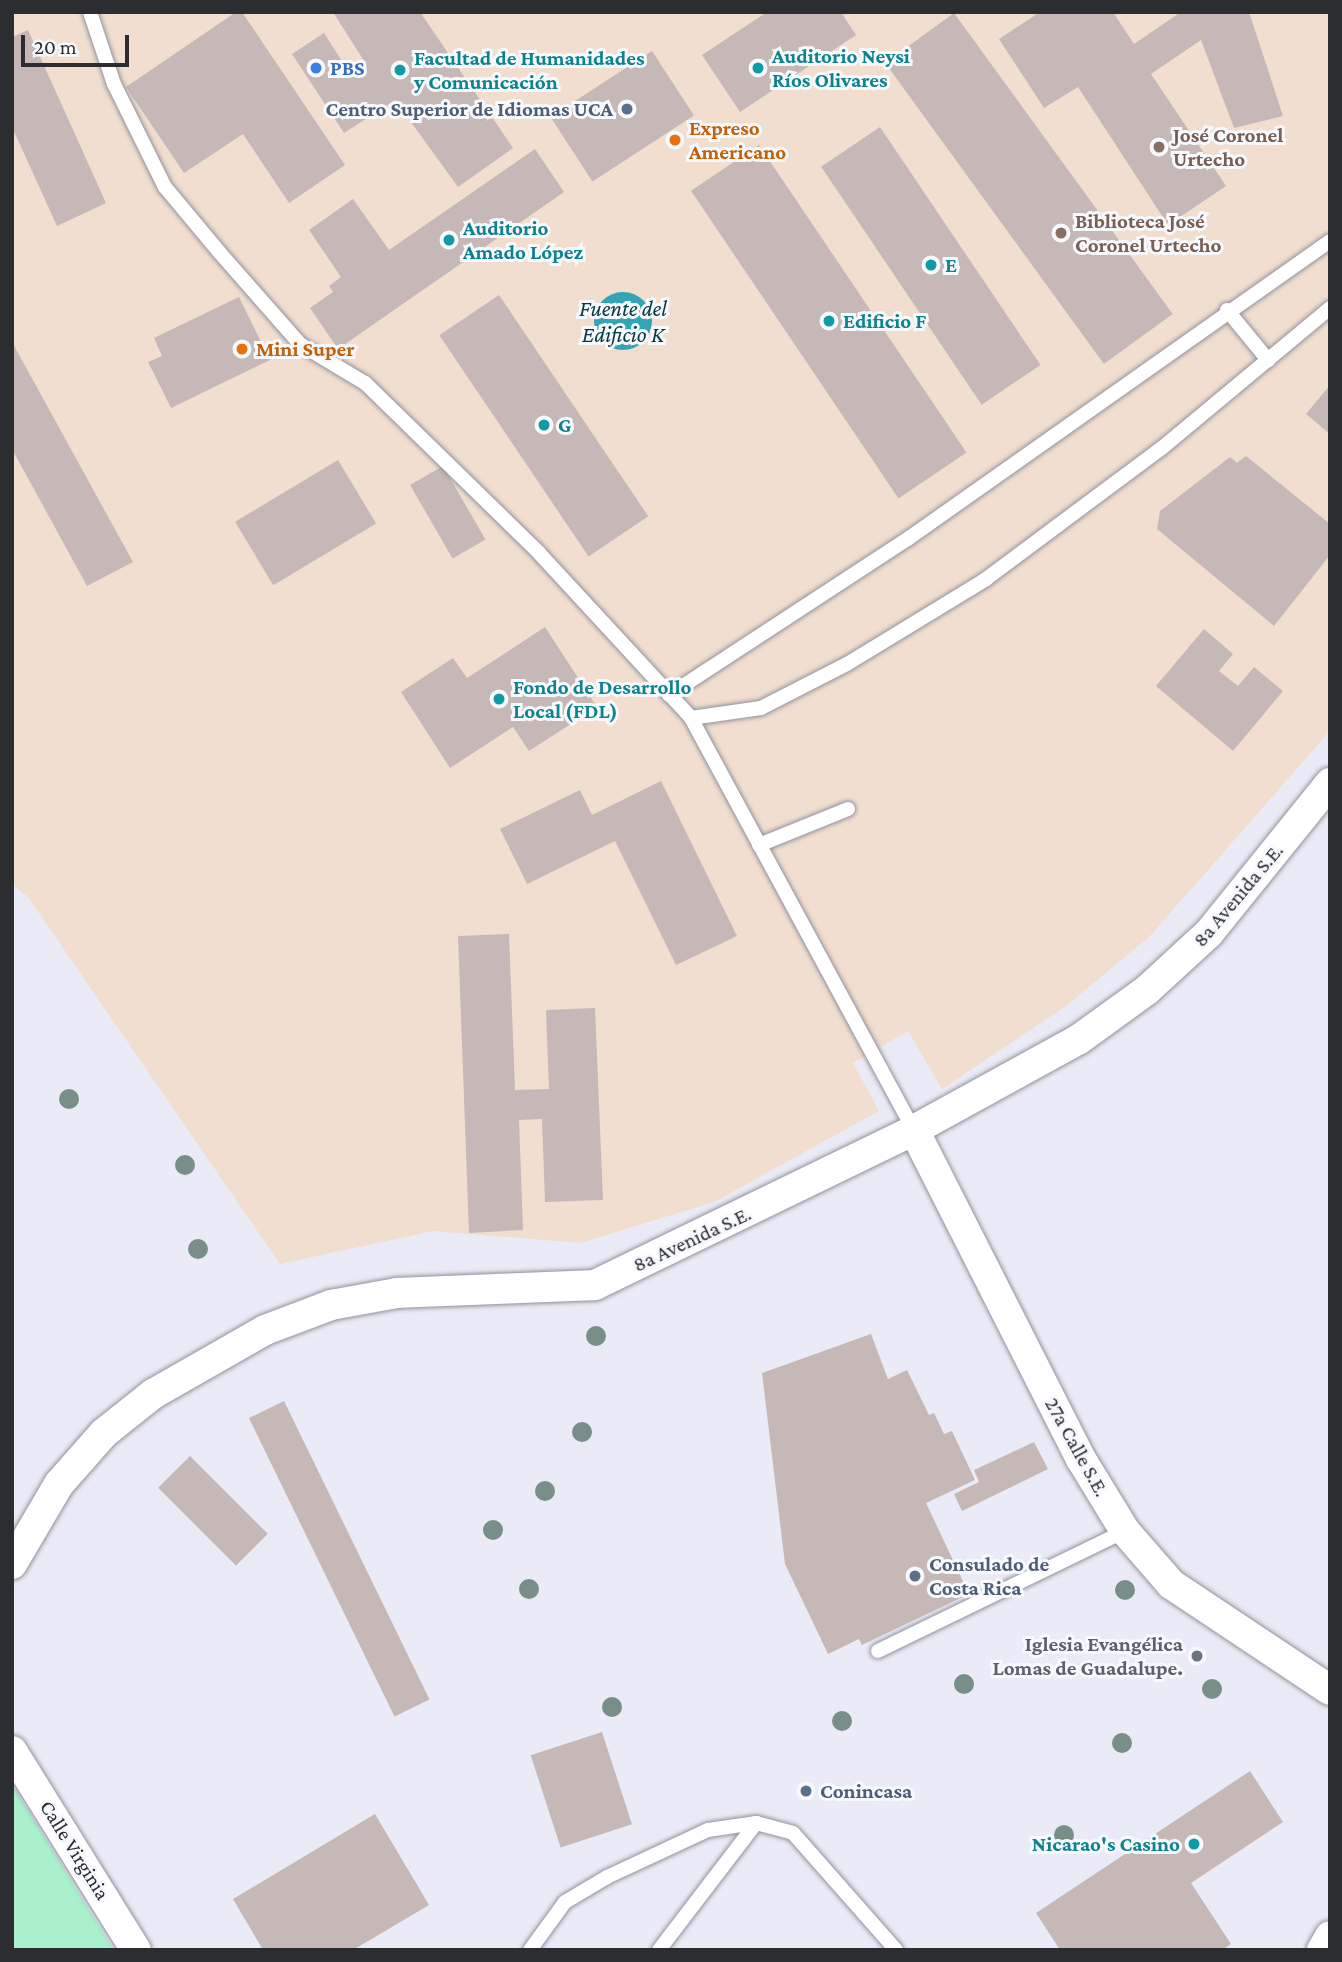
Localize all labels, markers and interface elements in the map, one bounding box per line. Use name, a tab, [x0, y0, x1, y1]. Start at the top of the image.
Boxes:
scale bar	[24, 21, 133, 65]
text: 20 m	[34, 35, 77, 59]
place label: Auditorio Neysi Ríos Olivares	[772, 43, 910, 93]
place label: Facultad de Humanidades y Comunicación	[414, 45, 645, 95]
place label: PBS	[330, 55, 364, 81]
marker: PBS	[308, 60, 324, 76]
marker: Auditorio Neysi Ríos Olivares	[750, 60, 766, 76]
marker: Facultad de Humanidades y Comunicación	[392, 62, 408, 78]
place label: Centro Superior de Idiomas UCA	[326, 96, 613, 122]
marker: Centro Superior de Idiomas UCA	[619, 101, 635, 117]
place label: Expreso Americano	[689, 115, 786, 165]
place label: José Coronel Urtecho	[1173, 122, 1283, 172]
marker: Expreso Americano	[667, 132, 683, 148]
marker: José Coronel Urtecho	[1151, 139, 1167, 155]
place label: Biblioteca José Coronel Urtecho	[1075, 208, 1222, 258]
place label: Auditorio Amado López	[463, 215, 583, 265]
marker: Biblioteca José Coronel Urtecho	[1053, 225, 1069, 241]
marker: Auditorio Amado López	[441, 232, 457, 248]
place label: E	[945, 252, 957, 278]
marker: E	[923, 257, 939, 273]
water label: Fuente del Edificio K	[579, 294, 667, 348]
place label: Edificio F	[843, 308, 926, 334]
marker: Edificio F	[821, 313, 837, 329]
place label: Mini Super	[256, 336, 355, 362]
marker: Mini Super	[234, 341, 250, 357]
place label: G	[558, 412, 572, 438]
marker: G	[536, 417, 552, 433]
place label: Fondo de Desarrollo Local (FDL)	[513, 674, 691, 724]
marker: Fondo de Desarrollo Local (FDL)	[491, 691, 507, 707]
street label: 8a Avenida S.E.	[1187, 838, 1289, 952]
street label: 8a Avenida S.E.	[629, 1201, 755, 1277]
street label: 27a Calle S.E.	[1039, 1393, 1115, 1501]
place label: Consulado de Costa Rica	[929, 1551, 1049, 1601]
marker: Consulado de Costa Rica	[907, 1568, 923, 1584]
place label: Iglesia Evangélica Lomas de Guadalupe.	[992, 1631, 1183, 1681]
marker: Iglesia Evangélica Lomas de Guadalupe.	[1189, 1648, 1205, 1664]
place label: Conincasa	[820, 1778, 912, 1804]
marker: Conincasa	[798, 1783, 814, 1799]
street label: Calle Virginia	[34, 1796, 116, 1904]
place label: Nicarao's Casino	[1032, 1831, 1180, 1857]
marker: Nicarao's Casino	[1186, 1836, 1202, 1852]

